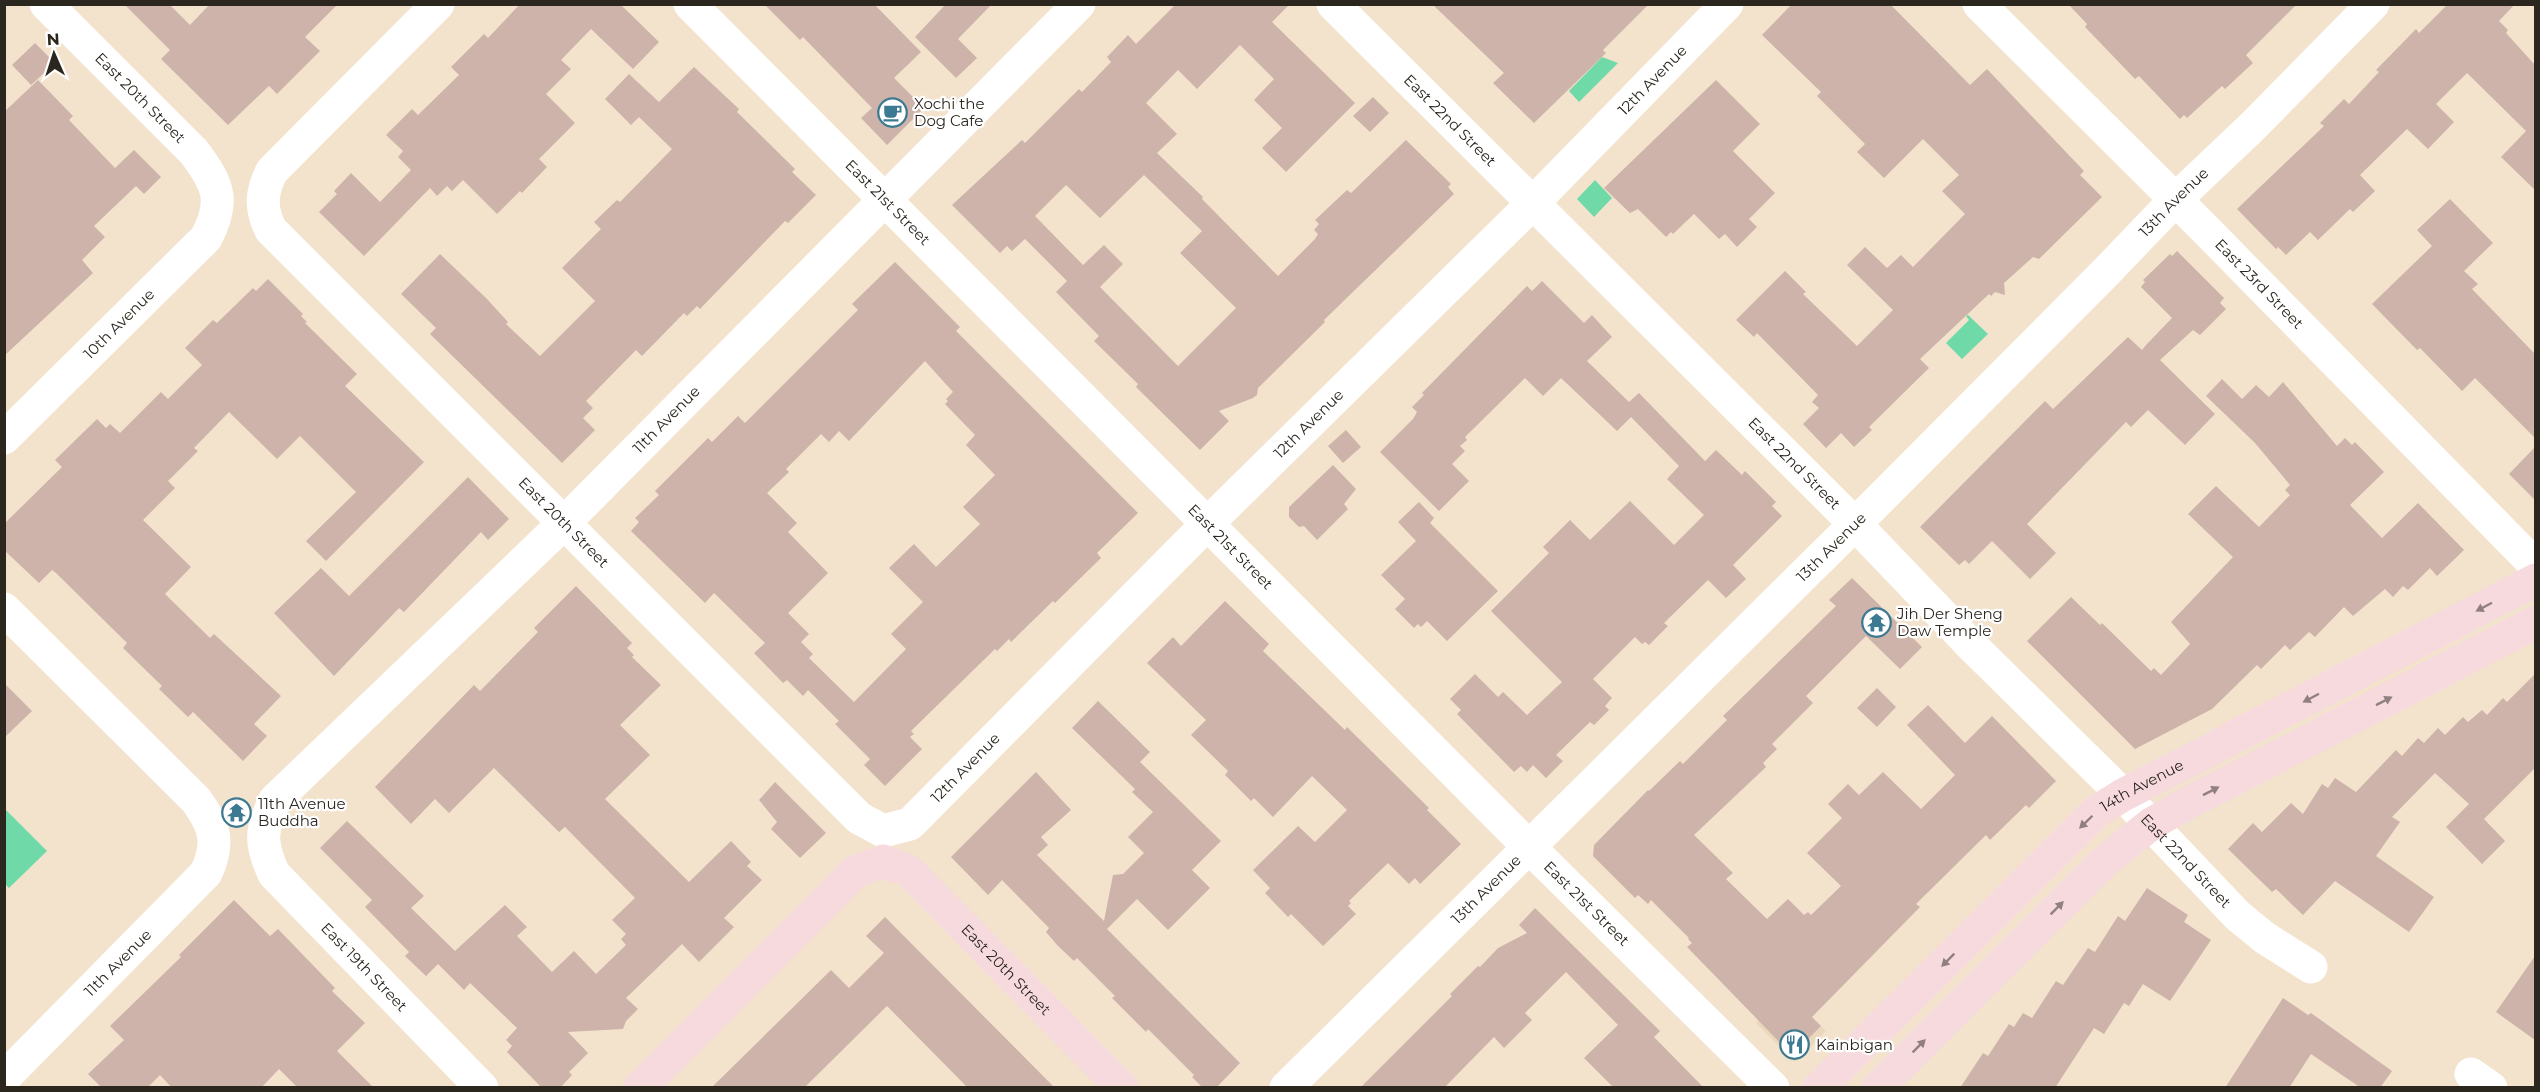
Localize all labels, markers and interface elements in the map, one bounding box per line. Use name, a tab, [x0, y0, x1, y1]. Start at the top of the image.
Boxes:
north arrow	[24, 24, 84, 84]
text: N	[46, 30, 60, 49]
street label: 12th Avenue	[1614, 41, 1691, 119]
street label: East 20th Street	[91, 48, 190, 147]
street label: East 22nd Street	[1400, 70, 1500, 170]
place label: Xochi the Dog Cafe	[914, 94, 985, 130]
cafe icon: Xochi the Dog Cafe	[877, 97, 909, 129]
street label: East 21st Street	[841, 155, 934, 249]
street label: 13th Avenue	[2135, 163, 2212, 241]
street label: East 23rd Street	[2211, 235, 2308, 333]
street label: 10th Avenue	[79, 284, 158, 363]
street label: 11th Avenue	[629, 382, 704, 457]
street label: 12th Avenue	[1269, 385, 1347, 462]
street label: East 22nd Street	[1744, 413, 1845, 513]
street label: East 20th Street	[515, 473, 613, 571]
street label: East 21st Street	[1184, 500, 1277, 593]
street label: 13th Avenue	[1792, 508, 1870, 586]
one-way arrow	[2475, 603, 2492, 612]
place label: Jih Der Sheng Daw Temple	[1896, 604, 2003, 640]
temple icon: Jih Der Sheng Daw Temple	[1860, 607, 1892, 639]
one-way arrow	[2302, 693, 2319, 703]
one-way arrow	[2376, 696, 2393, 706]
street label: 12th Avenue	[927, 729, 1004, 806]
street label: 14th Avenue	[2096, 755, 2187, 816]
one-way arrow	[2203, 786, 2220, 796]
place label: 11th Avenue Buddha	[258, 794, 346, 830]
temple icon: 11th Avenue Buddha	[221, 797, 253, 829]
street label: East 22nd Street	[2137, 810, 2235, 912]
one-way arrow	[2079, 815, 2093, 829]
street label: 13th Avenue	[1447, 850, 1525, 928]
street label: East 21st Street	[1540, 857, 1634, 950]
one-way arrow	[2050, 901, 2064, 916]
street label: East 19th Street	[317, 918, 412, 1015]
street label: East 20th Street	[957, 920, 1055, 1019]
street label: 11th Avenue	[80, 925, 155, 1000]
one-way arrow	[1940, 953, 1955, 967]
restaurant icon: Kainbigan	[1779, 1029, 1811, 1061]
place label: Kainbigan	[1816, 1035, 1893, 1054]
one-way arrow	[1912, 1040, 1926, 1054]

